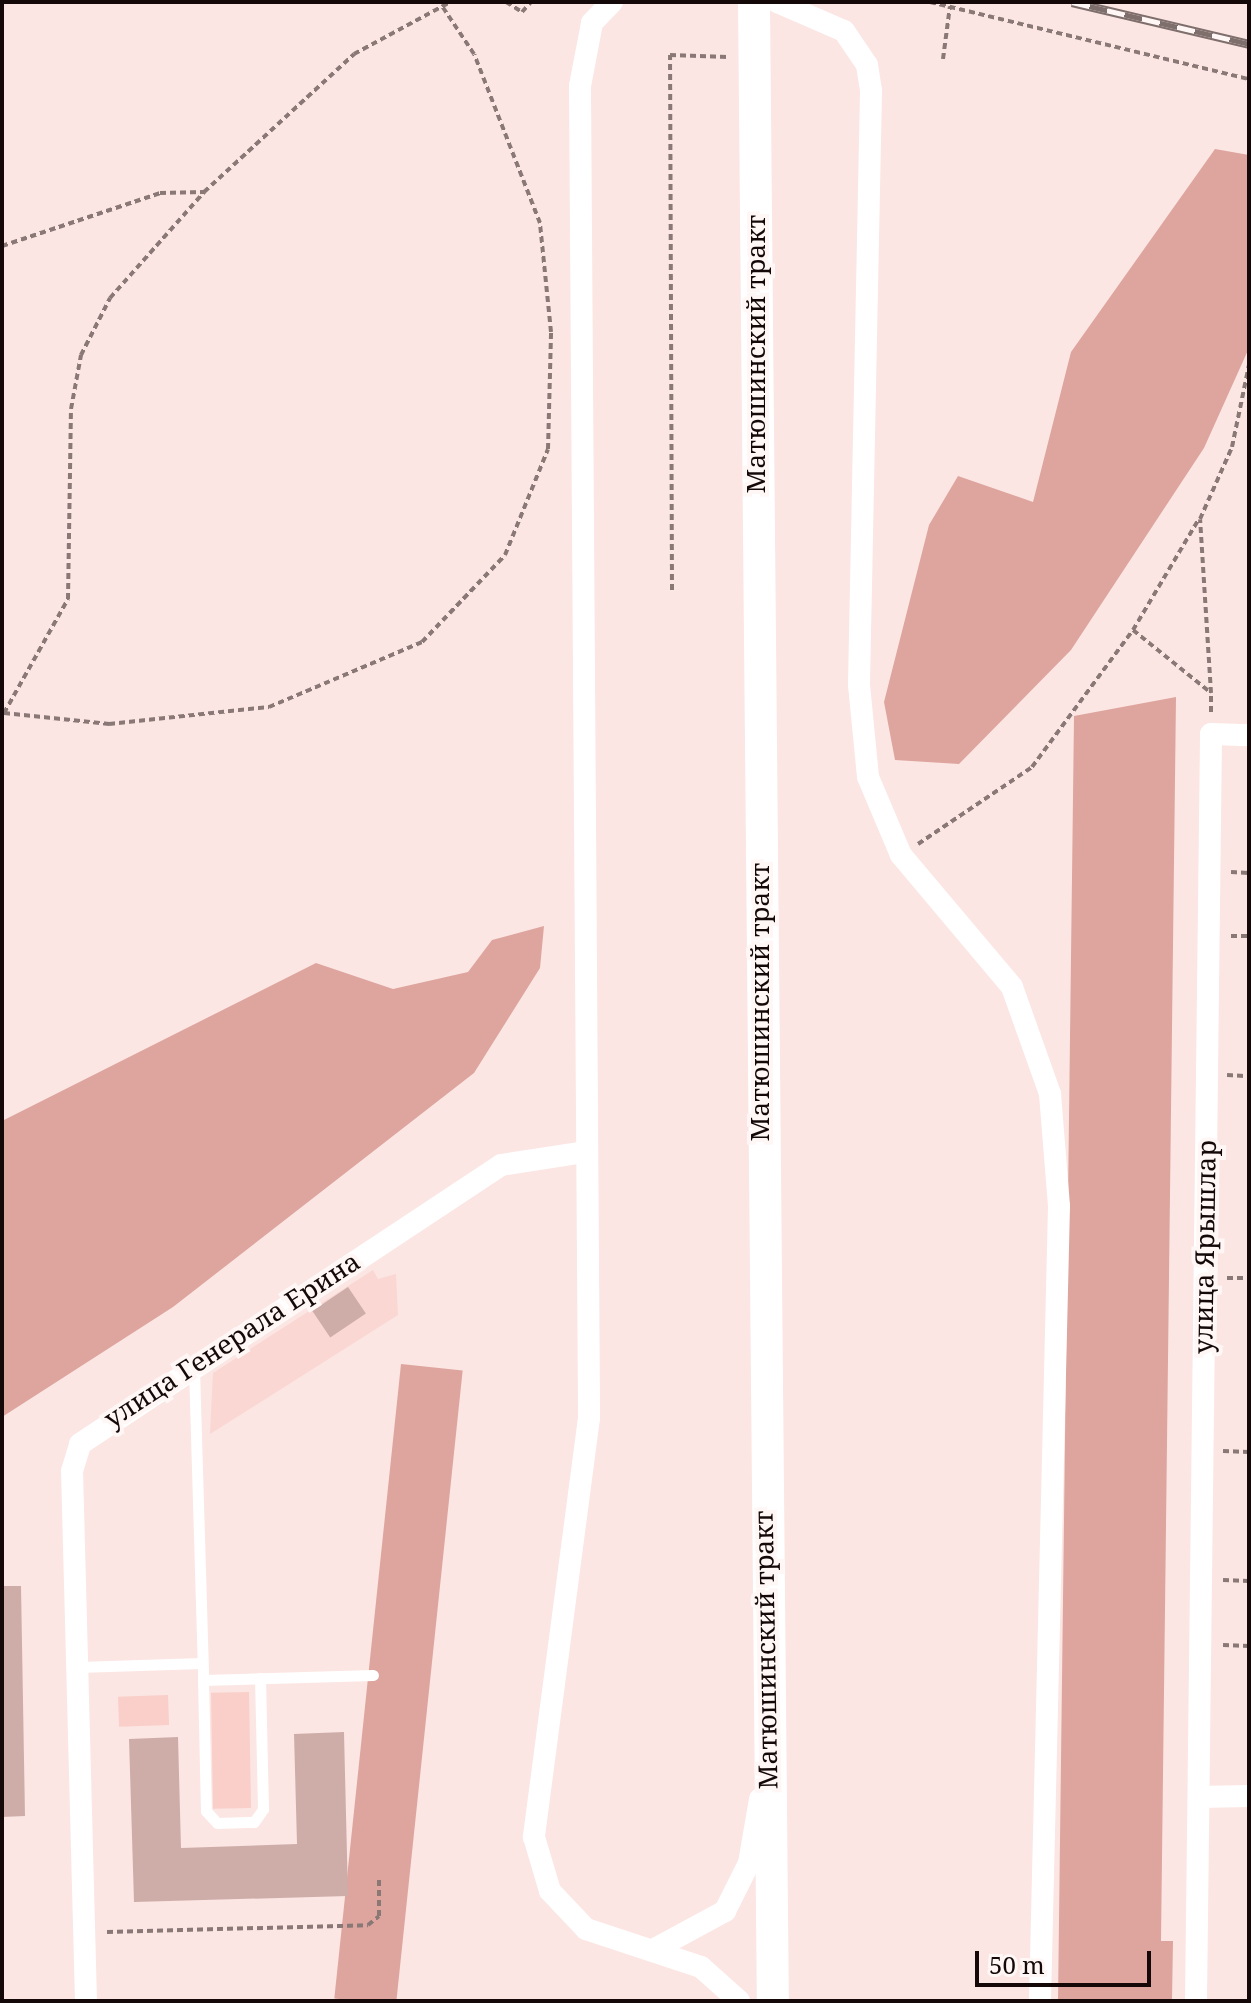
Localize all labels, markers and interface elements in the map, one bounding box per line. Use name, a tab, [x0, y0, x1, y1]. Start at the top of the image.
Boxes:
street label: Матюшинский тракт	[740, 215, 772, 493]
street label: Матюшинский тракт	[744, 863, 776, 1141]
street label: улица Ярышлар	[1188, 1140, 1222, 1354]
street label: улица Генерала Ерина	[98, 1246, 366, 1434]
street label: Матюшинский тракт	[748, 1510, 784, 1790]
scale bar	[979, 1935, 1155, 1985]
text: 50 m	[989, 1948, 1045, 1981]

